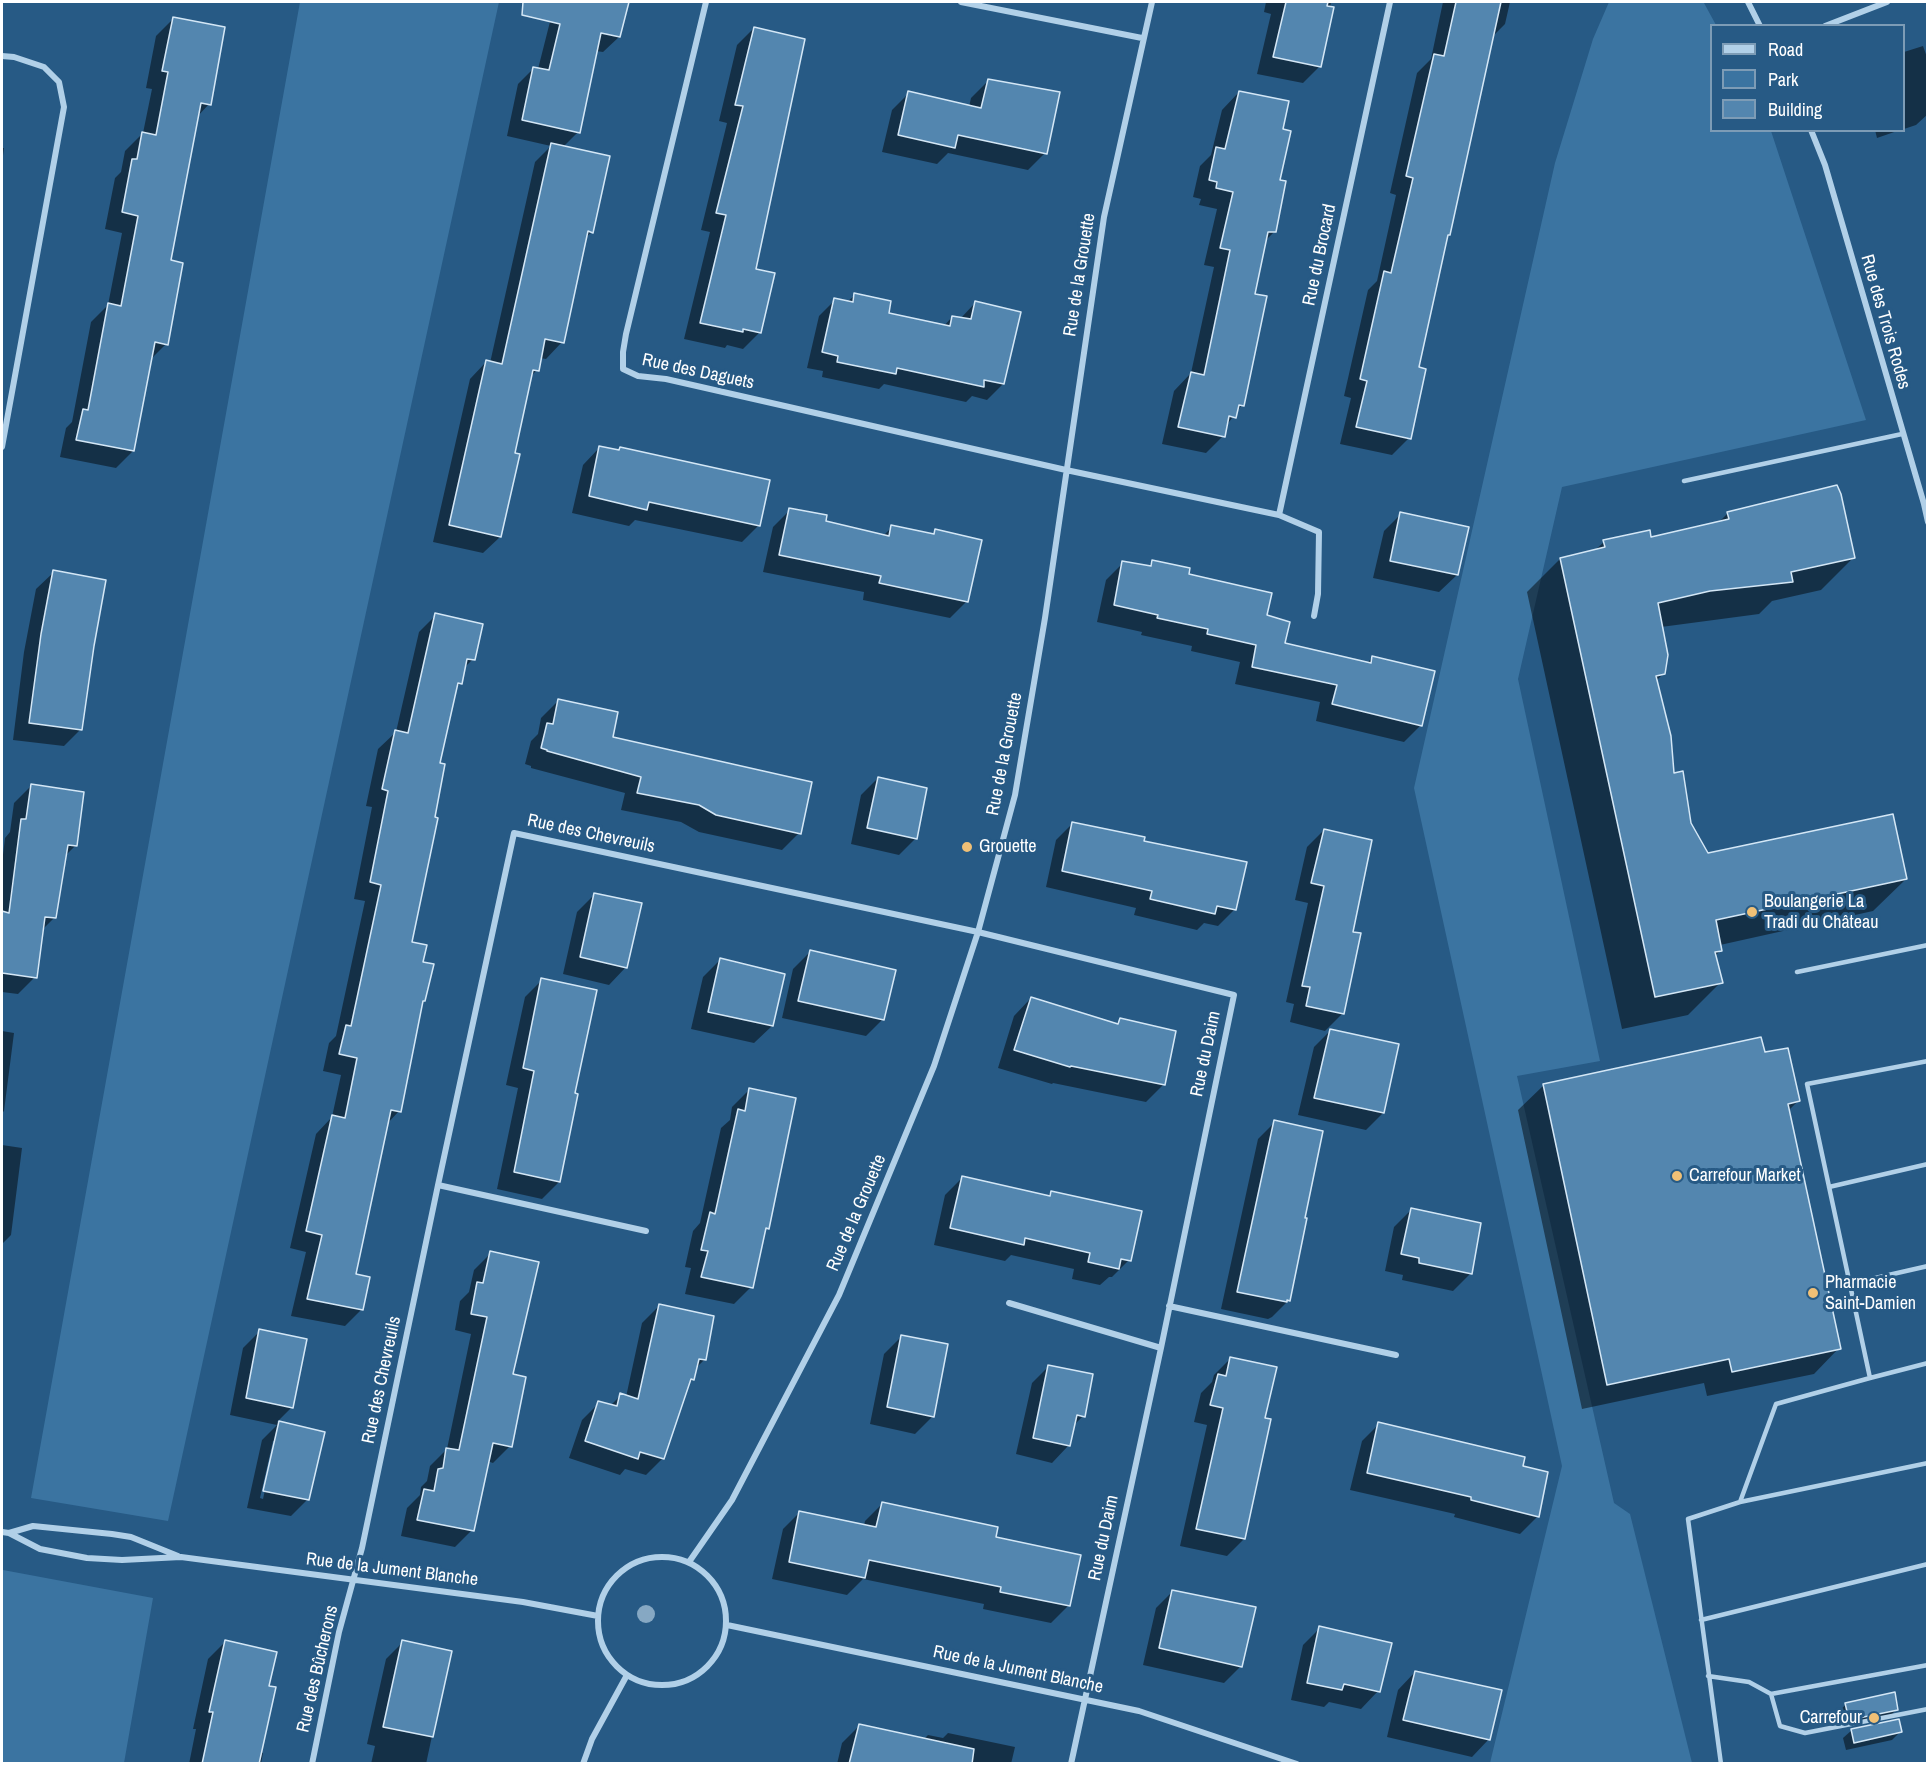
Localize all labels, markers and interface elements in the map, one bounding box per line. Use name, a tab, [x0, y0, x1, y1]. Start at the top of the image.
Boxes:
legend	[1710, 24, 1905, 132]
text: Road	[1768, 37, 1803, 62]
text: Park	[1768, 67, 1798, 92]
text: Building	[1768, 97, 1822, 122]
street label: Rue du Brocard	[1299, 202, 1341, 308]
street label: Rue de la Grouette	[1060, 212, 1100, 338]
street label: Rue des Trois Rodes	[1855, 252, 1915, 392]
street label: Rue des Daguets	[640, 350, 756, 394]
street label: Rue de la Grouette	[982, 691, 1028, 817]
street label: Rue des Chevreuils	[525, 810, 657, 858]
place label: Grouette	[979, 836, 1036, 858]
marker: Grouette	[960, 840, 974, 854]
place label: Boulangerie La Tradi du Château	[1764, 891, 1878, 934]
marker: Boulangerie La Tradi du Château	[1745, 905, 1759, 919]
street label: Rue du Daim	[1186, 1009, 1226, 1099]
street label: Rue de la Grouette	[823, 1151, 891, 1275]
place label: Carrefour Market	[1689, 1165, 1801, 1187]
marker: Carrefour Market	[1670, 1169, 1684, 1183]
place label: Pharmacie Saint-Damien	[1825, 1272, 1916, 1314]
marker: Pharmacie Saint-Damien	[1806, 1286, 1820, 1300]
street label: Rue des Chevreuils	[358, 1314, 406, 1446]
street label: Rue du Daim	[1084, 1493, 1124, 1583]
street label: Rue de la Jument Blanche	[305, 1549, 479, 1591]
street label: Rue des Bûcherons	[293, 1603, 343, 1735]
street label: Rue de la Jument Blanche	[931, 1641, 1105, 1699]
place label: Carrefour	[1800, 1707, 1862, 1729]
marker: Carrefour	[1867, 1711, 1881, 1725]

